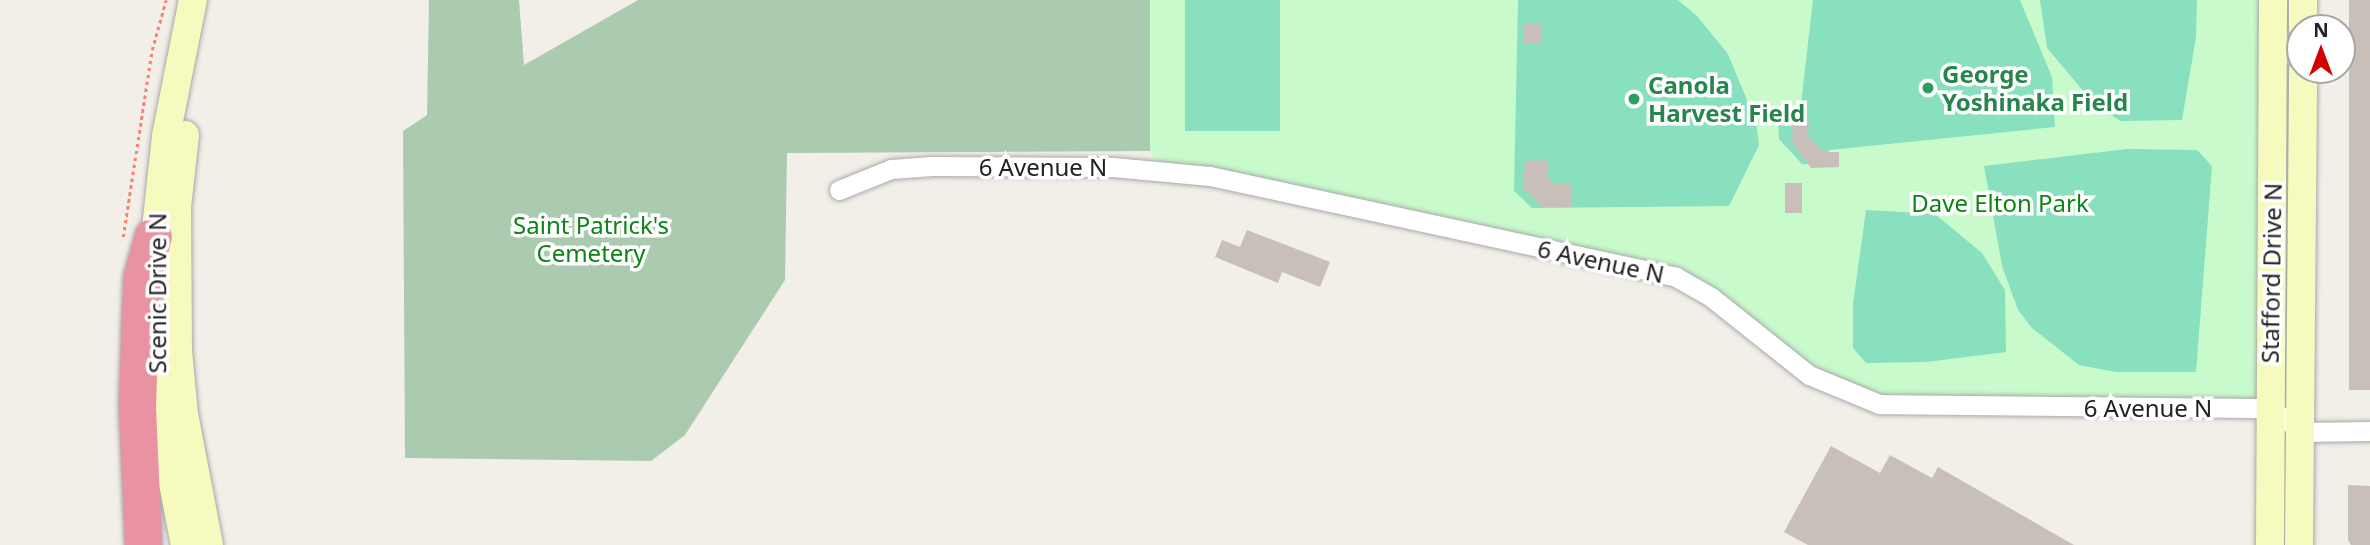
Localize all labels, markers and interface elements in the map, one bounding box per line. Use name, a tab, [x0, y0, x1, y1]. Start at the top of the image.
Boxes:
north arrow	[2286, 14, 2356, 84]
text: N	[2313, 17, 2329, 43]
place label: George Yoshinaka Field	[1942, 60, 2128, 116]
place label: Canola Harvest Field	[1648, 71, 1805, 127]
marker: George Yoshinaka Field	[1920, 80, 1936, 96]
marker: Canola Harvest Field	[1626, 91, 1642, 107]
street label: 6 Avenue N	[979, 153, 1107, 181]
street label: Stafford Drive N	[2255, 182, 2287, 364]
park label: Dave Elton Park	[1911, 189, 2089, 217]
park label: Saint Patrick's Cemetery	[513, 211, 669, 267]
street label: Scenic Drive N	[143, 213, 171, 373]
street label: 6 Avenue N	[1535, 234, 1667, 288]
street label: 6 Avenue N	[2084, 394, 2212, 422]

